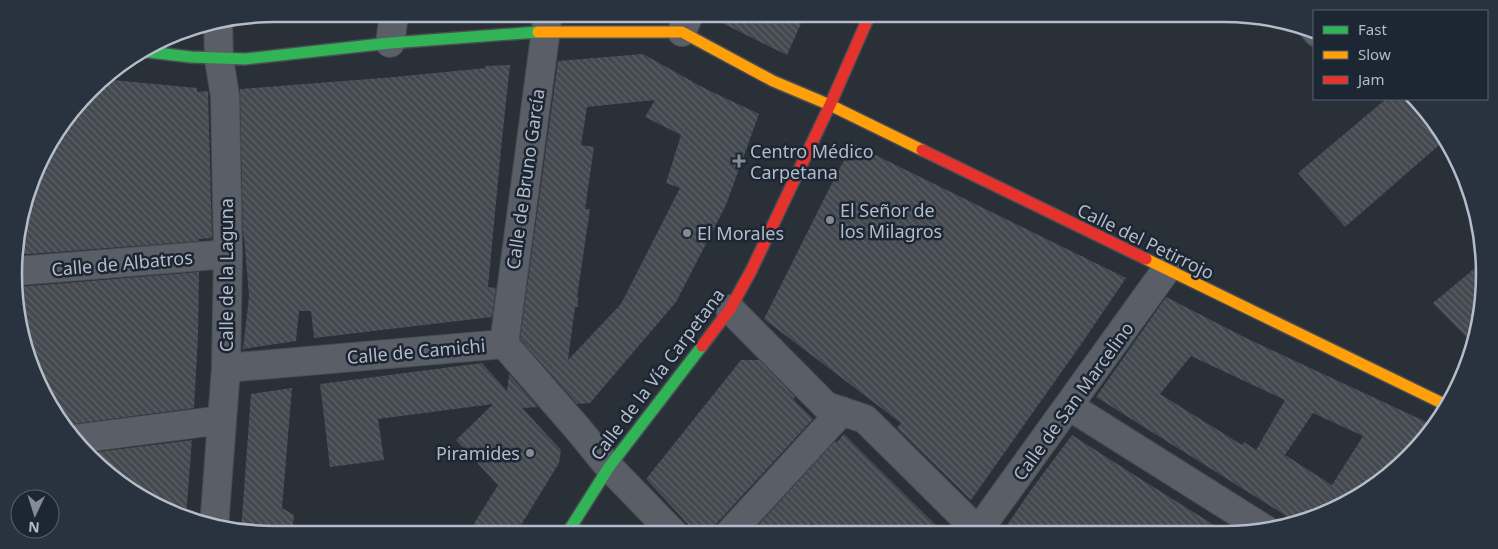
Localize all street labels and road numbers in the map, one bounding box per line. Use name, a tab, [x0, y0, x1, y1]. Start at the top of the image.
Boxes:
street label: Calle de Bruno García	[500, 87, 550, 271]
street label: Calle del Petirrojo	[1074, 197, 1218, 285]
street label: Calle de la Laguna	[214, 198, 238, 352]
street label: Calle de Albatros	[50, 245, 194, 281]
street label: Calle de la Vía Carpetana	[584, 283, 730, 465]
street label: Calle de San Marcelino	[1007, 317, 1139, 485]
street label: Calle de Camichi	[346, 333, 486, 369]

